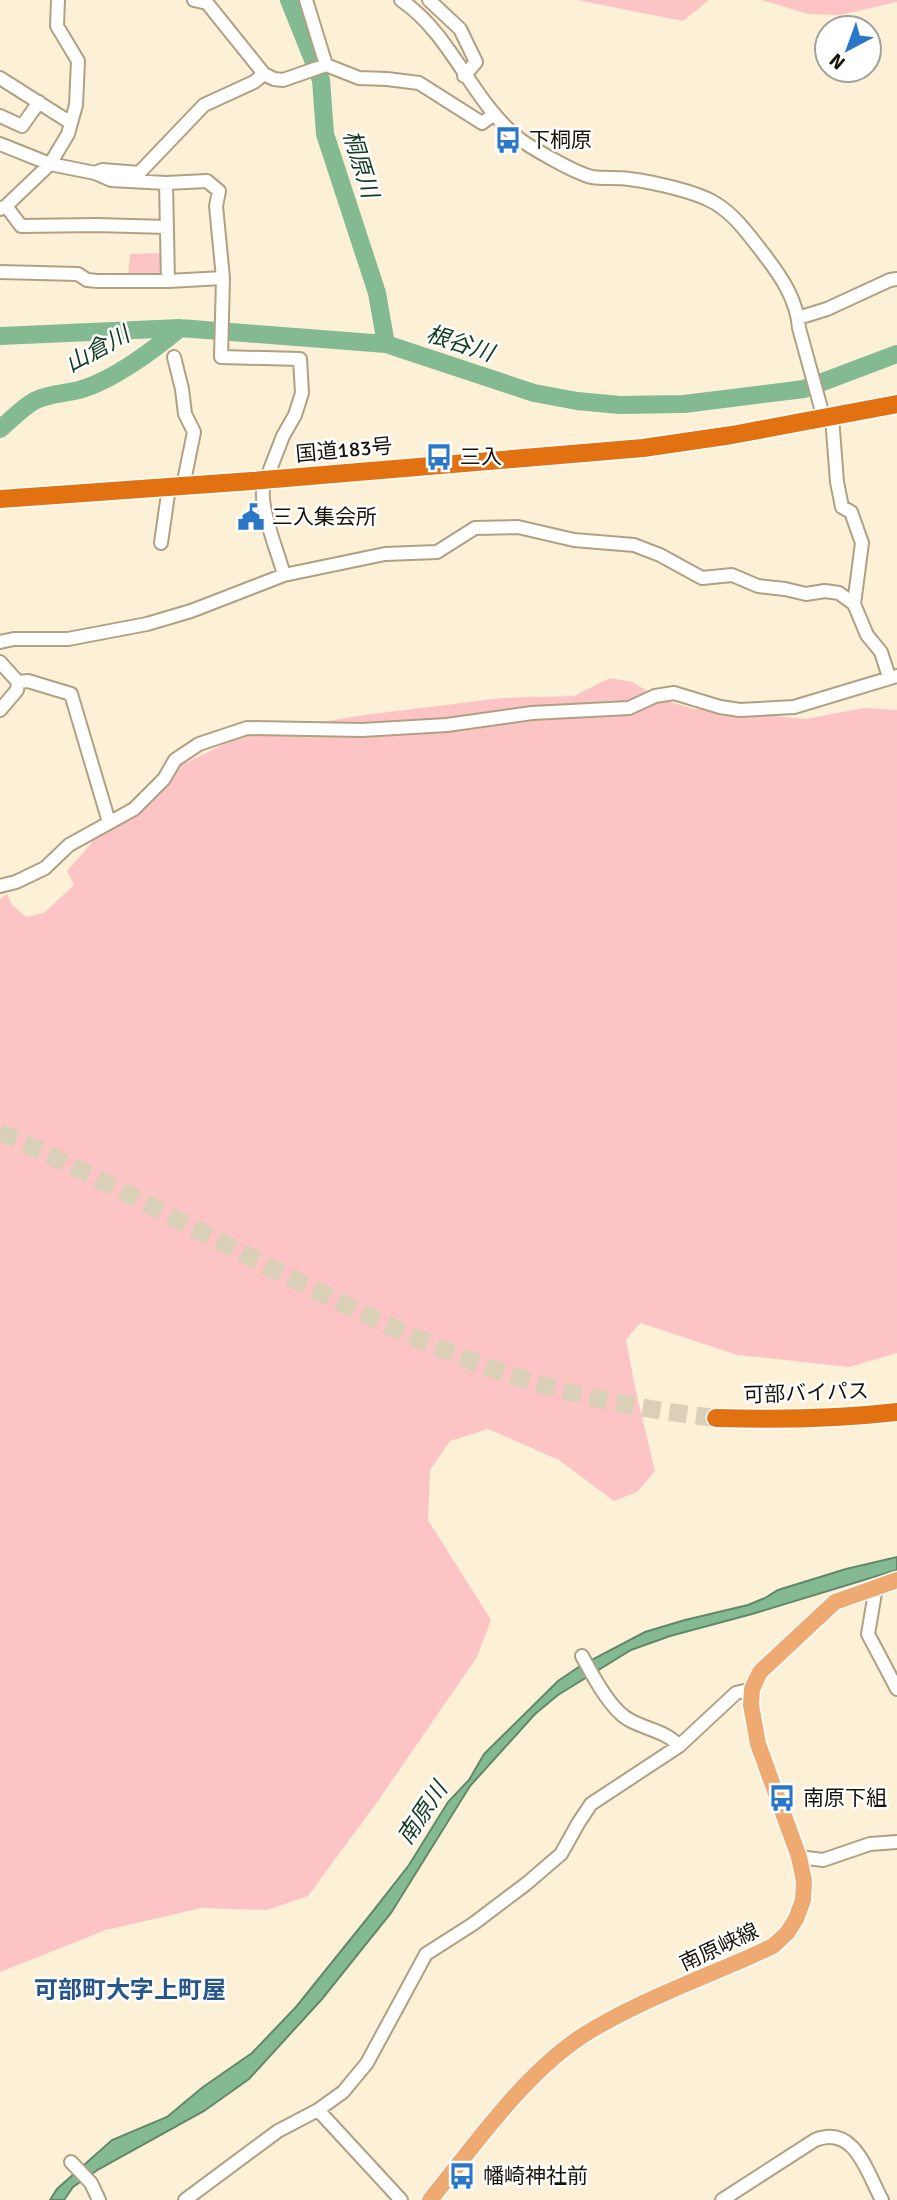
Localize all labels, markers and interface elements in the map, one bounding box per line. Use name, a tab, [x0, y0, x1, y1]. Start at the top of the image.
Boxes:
north arrow	[813, 14, 883, 84]
text: N	[825, 48, 850, 74]
bus stop icon: 下桐原	[493, 125, 523, 155]
water label: 桐原川	[337, 127, 385, 204]
place label: 下桐原	[529, 127, 592, 153]
water label: 山倉川	[60, 319, 137, 379]
water label: 根谷川	[423, 319, 500, 369]
street label: 国道183号	[295, 433, 393, 467]
bus stop icon: 三入	[424, 442, 454, 472]
place label: 三入	[460, 444, 502, 470]
public building icon: 三入集会所	[236, 502, 266, 532]
place label: 三入集会所	[272, 504, 377, 530]
street label: 可部バイパス	[743, 1378, 869, 1408]
water label: 南原川	[391, 1774, 455, 1850]
bus stop icon: 南原下組	[767, 1783, 797, 1813]
place label: 南原下組	[803, 1785, 887, 1811]
street label: 南原峡線	[675, 1917, 763, 1977]
district label: 可部町大字上町屋	[34, 1975, 226, 2005]
bus stop icon: 幡崎神社前	[447, 2161, 477, 2191]
place label: 幡崎神社前	[483, 2163, 588, 2189]

